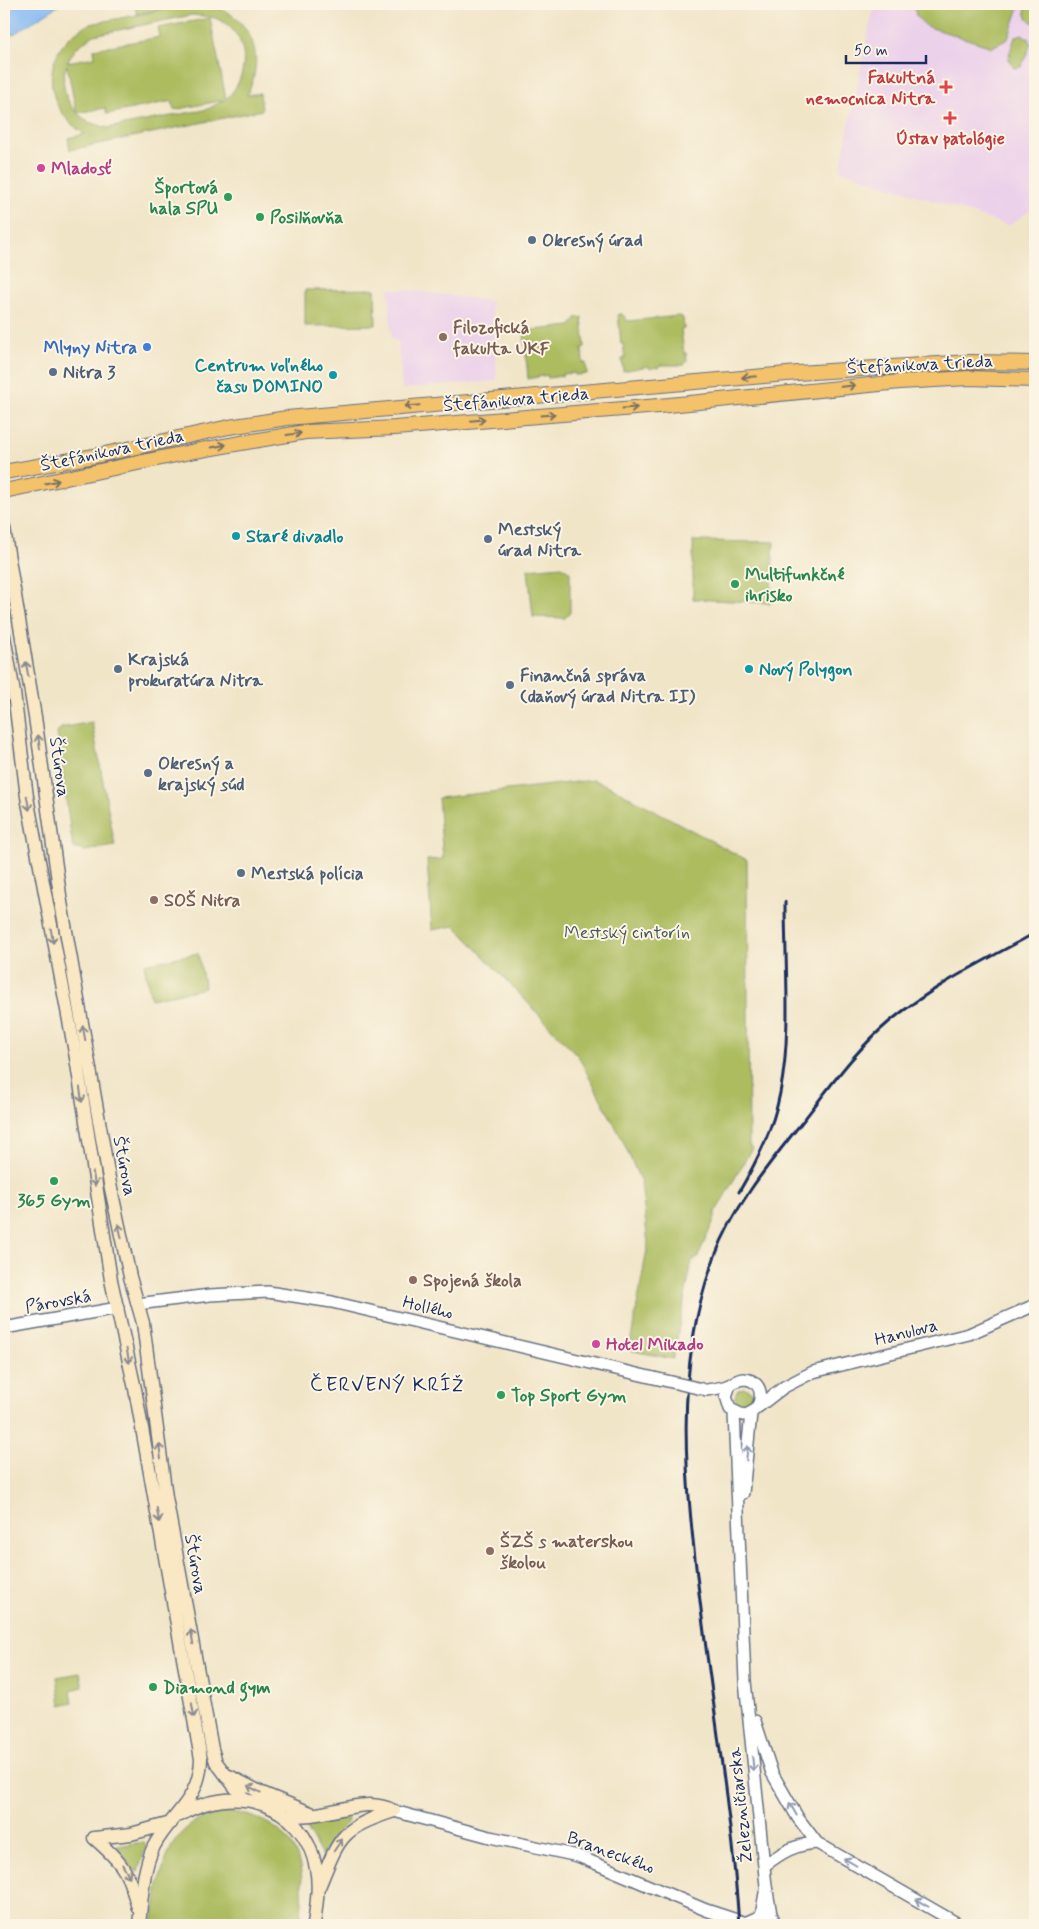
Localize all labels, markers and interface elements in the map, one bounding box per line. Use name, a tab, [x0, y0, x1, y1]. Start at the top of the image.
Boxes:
scale bar	[846, 32, 926, 64]
text: 50 m	[854, 41, 888, 61]
place label: Fakultná nemocnica Nitra	[806, 66, 936, 111]
marker: Fakultná nemocnica Nitra	[939, 80, 953, 94]
marker: Ústav patológie	[943, 111, 957, 125]
place label: Ústav patológie	[895, 127, 1005, 151]
place label: Mladosť	[51, 157, 112, 181]
marker: Mladosť	[35, 162, 47, 174]
place label: Športová hala SPU	[150, 176, 218, 221]
marker: Športová hala SPU	[222, 191, 234, 203]
place label: Posilňovňa	[270, 206, 344, 230]
marker: Posilňovňa	[254, 211, 266, 223]
place label: Okresný úrad	[542, 229, 643, 253]
marker: Okresný úrad	[526, 234, 538, 246]
place label: Filozofická fakulta UKF	[452, 316, 551, 361]
marker: Filozofická fakulta UKF	[437, 331, 449, 343]
place label: Mlyny Nitra	[43, 336, 137, 360]
marker: Mlyny Nitra	[141, 341, 153, 353]
street label: Štefánikova trieda	[846, 349, 994, 381]
place label: Centrum voľného času DOMINO	[194, 354, 323, 399]
place label: Nitra 3	[63, 361, 116, 385]
marker: Nitra 3	[47, 366, 59, 378]
marker: Centrum voľného času DOMINO	[327, 369, 339, 381]
one-way arrow	[742, 373, 758, 382]
street label: Štefánikova trieda	[442, 382, 590, 418]
one-way arrow	[840, 382, 856, 391]
one-way arrow	[404, 401, 420, 410]
one-way arrow	[621, 404, 637, 413]
one-way arrow	[540, 410, 556, 419]
one-way arrow	[470, 416, 486, 425]
street label: Štefánikova trieda	[38, 424, 186, 478]
one-way arrow	[286, 429, 302, 439]
one-way arrow	[211, 441, 227, 451]
one-way arrow	[43, 477, 59, 486]
place label: Mestský úrad Nitra	[498, 518, 582, 563]
place label: Staré divadlo	[246, 525, 344, 549]
marker: Staré divadlo	[230, 530, 242, 542]
marker: Mestský úrad Nitra	[482, 533, 494, 545]
place label: Multifunkčné ihrisko	[745, 563, 845, 608]
marker: Multifunkčné ihrisko	[729, 578, 741, 590]
place label: Krajská prokuratúra Nitra	[128, 648, 264, 693]
place label: Nový Polygon	[759, 658, 853, 682]
one-way arrow	[22, 662, 32, 678]
marker: Krajská prokuratúra Nitra	[112, 663, 124, 675]
marker: Nový Polygon	[743, 663, 755, 675]
place label: Finančná správa (daňový úrad Nitra II)	[520, 664, 696, 709]
marker: Finančná správa (daňový úrad Nitra II)	[504, 679, 516, 691]
one-way arrow	[34, 734, 44, 750]
street label: Štúrova	[43, 735, 75, 799]
place label: Okresný a krajský súd	[158, 752, 245, 797]
marker: Okresný a krajský súd	[142, 767, 154, 779]
one-way arrow	[24, 795, 34, 811]
place label: Mestská polícia	[251, 862, 364, 886]
marker: Mestská polícia	[235, 867, 247, 879]
place label: SOŠ Nitra	[164, 889, 241, 913]
marker: SOŠ Nitra	[148, 894, 160, 906]
park label: Mestský cintorín	[564, 921, 690, 945]
one-way arrow	[47, 927, 57, 943]
one-way arrow	[78, 1025, 88, 1041]
one-way arrow	[76, 1087, 86, 1103]
street label: Štúrova	[106, 1134, 142, 1198]
one-way arrow	[90, 1170, 100, 1186]
marker: 365 Gym	[48, 1175, 60, 1187]
place label: 365 Gym	[17, 1189, 91, 1213]
one-way arrow	[115, 1223, 124, 1239]
place label: Spojená škola	[423, 1269, 522, 1293]
marker: Spojená škola	[407, 1274, 419, 1286]
street label: Párovská	[23, 1284, 93, 1320]
street label: Hollého	[400, 1291, 456, 1325]
street label: Hanulova	[872, 1314, 940, 1352]
place label: Hotel Mikado	[606, 1333, 704, 1357]
marker: Hotel Mikado	[590, 1338, 602, 1350]
one-way arrow	[124, 1347, 134, 1363]
district label: ČERVENÝ KRÍŽ	[310, 1372, 464, 1399]
place label: Top Sport Gym	[511, 1384, 627, 1408]
marker: Top Sport Gym	[495, 1389, 507, 1401]
one-way arrow	[155, 1443, 165, 1459]
one-way arrow	[742, 1446, 752, 1462]
one-way arrow	[154, 1507, 164, 1523]
place label: ŠZŠ s materskou školou	[499, 1530, 633, 1575]
street label: Štúrova	[178, 1532, 212, 1596]
marker: ŠZŠ s materskou školou	[484, 1545, 496, 1557]
one-way arrow	[187, 1630, 196, 1646]
place label: Diamond gym	[163, 1676, 271, 1702]
marker: Diamond gym	[147, 1681, 159, 1693]
one-way arrow	[189, 1701, 199, 1717]
street label: Železničiarska	[723, 1746, 759, 1864]
one-way arrow	[748, 1756, 758, 1772]
one-way arrow	[247, 1784, 262, 1793]
one-way arrow	[787, 1802, 797, 1816]
street label: Braneckého	[564, 1826, 658, 1880]
one-way arrow	[333, 1838, 343, 1852]
one-way arrow	[843, 1856, 858, 1866]
one-way arrow	[121, 1864, 131, 1878]
one-way arrow	[915, 1898, 929, 1908]

